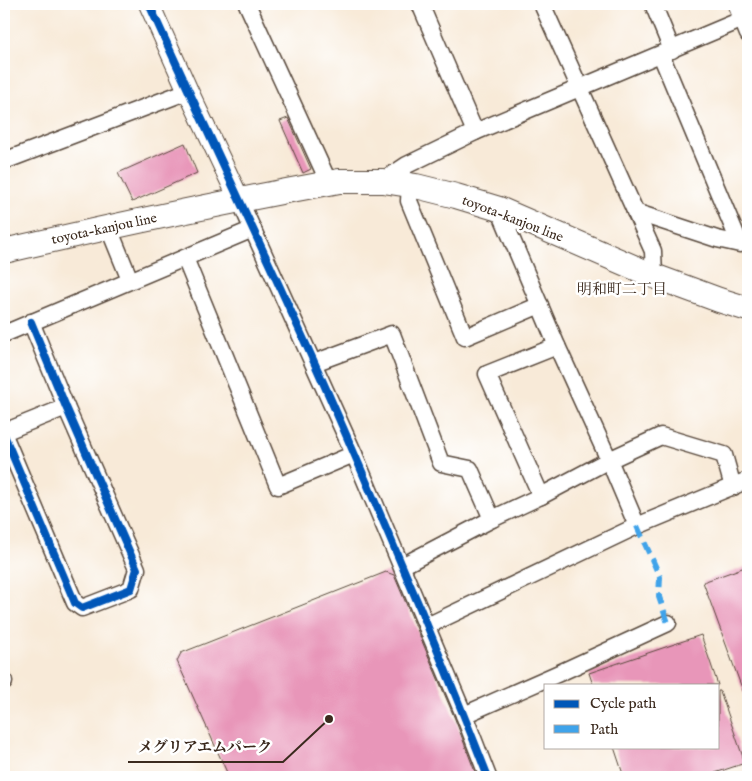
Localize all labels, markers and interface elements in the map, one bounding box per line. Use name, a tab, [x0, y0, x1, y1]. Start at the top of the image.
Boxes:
street label: toyota-kanjou line	[459, 191, 566, 247]
street label: toyota-kanjou line	[50, 209, 159, 249]
district label: 明和町二丁目	[577, 280, 667, 299]
legend	[544, 684, 720, 748]
text: Cycle path	[590, 694, 656, 713]
text: Path	[590, 720, 618, 739]
callout: メグリアエムパーク	[128, 732, 283, 762]
text: メグリアエムパーク	[138, 738, 272, 757]

